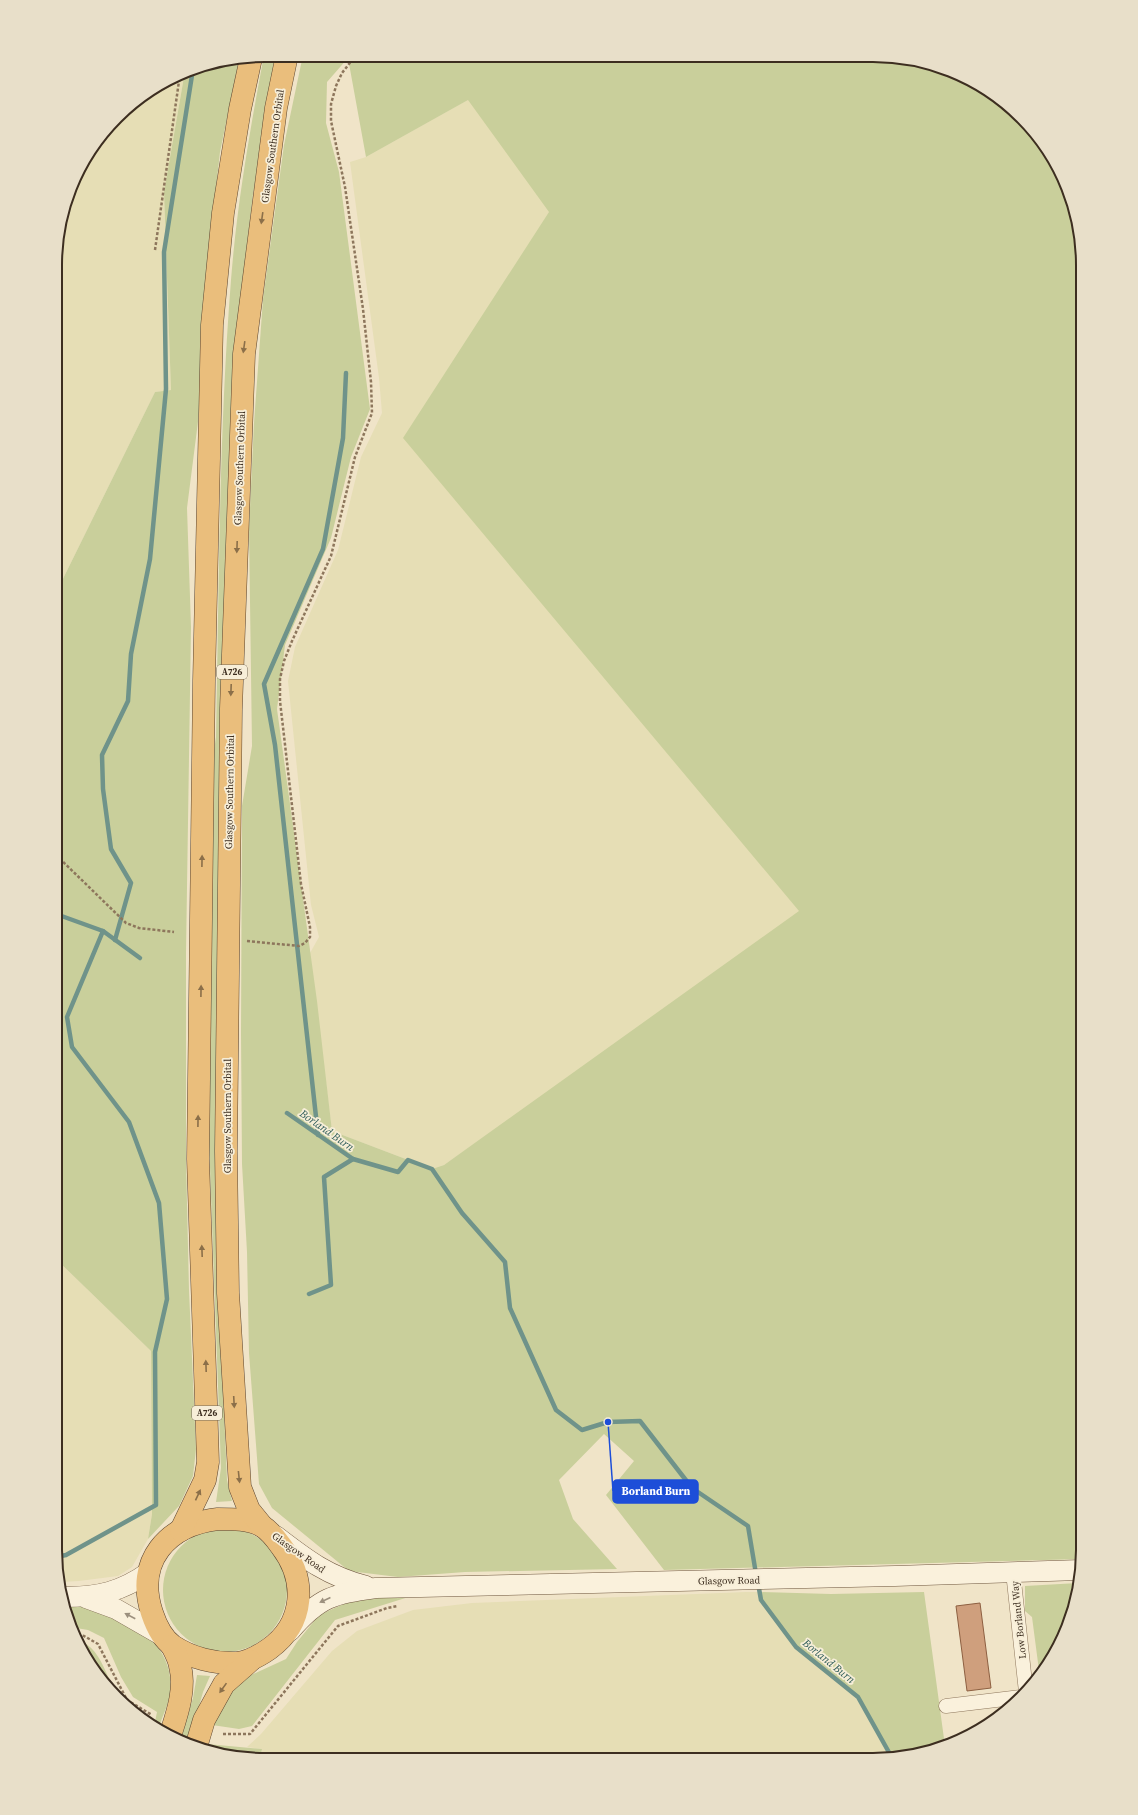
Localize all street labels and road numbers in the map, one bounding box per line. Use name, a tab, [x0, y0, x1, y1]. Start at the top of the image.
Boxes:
street label: Glasgow Southern Orbital	[258, 89, 287, 204]
street label: Glasgow Southern Orbital	[231, 411, 248, 525]
road number: A726	[217, 665, 247, 679]
street label: Glasgow Southern Orbital	[222, 735, 237, 849]
street label: Glasgow Southern Orbital	[221, 1059, 234, 1173]
road number: A726	[192, 1406, 222, 1420]
street label: Glasgow Road	[269, 1529, 328, 1576]
street label: Glasgow Road	[698, 1573, 761, 1588]
street label: Low Borland Way	[1008, 1580, 1029, 1659]

